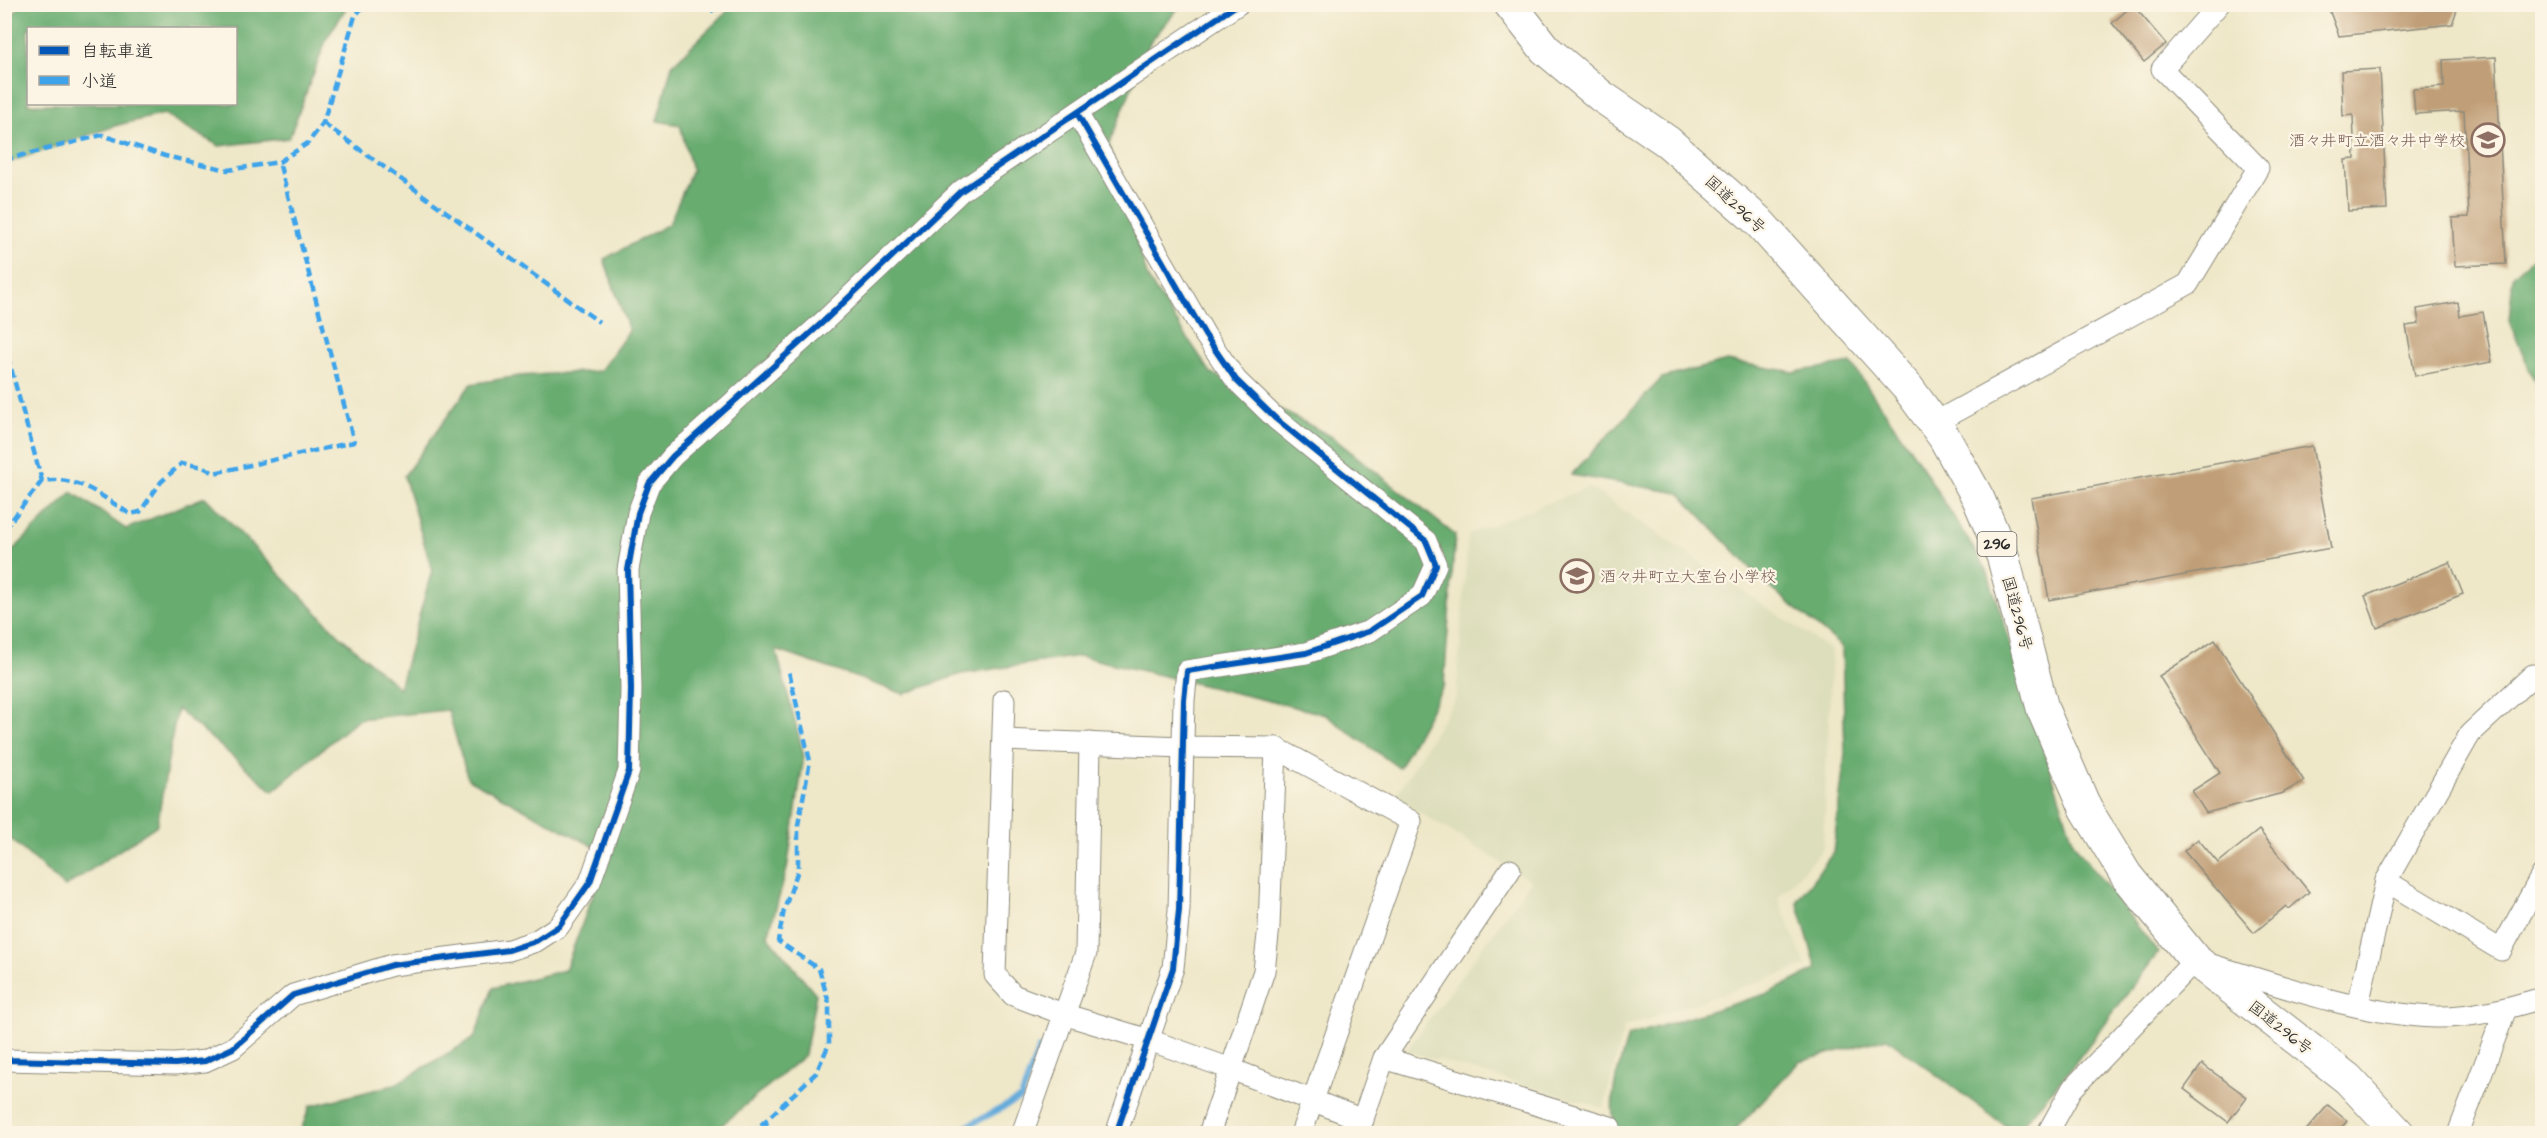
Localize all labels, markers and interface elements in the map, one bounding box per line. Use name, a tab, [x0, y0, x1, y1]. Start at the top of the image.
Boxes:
legend	[27, 27, 237, 105]
text: 自転車道	[81, 39, 153, 64]
text: 小道	[81, 69, 117, 94]
school or university icon: 酒々井町立酒々井中学校	[2470, 122, 2506, 158]
place label: 酒々井町立酒々井中学校	[2289, 130, 2465, 152]
street label: 国道296号	[1700, 171, 1771, 239]
road number: 296	[1978, 532, 2016, 556]
school or university icon: 酒々井町立大室台小学校	[1559, 558, 1595, 594]
place label: 酒々井町立大室台小学校	[1600, 566, 1776, 588]
street label: 国道296号	[1997, 574, 2038, 653]
street label: 国道296号	[2244, 996, 2317, 1060]

